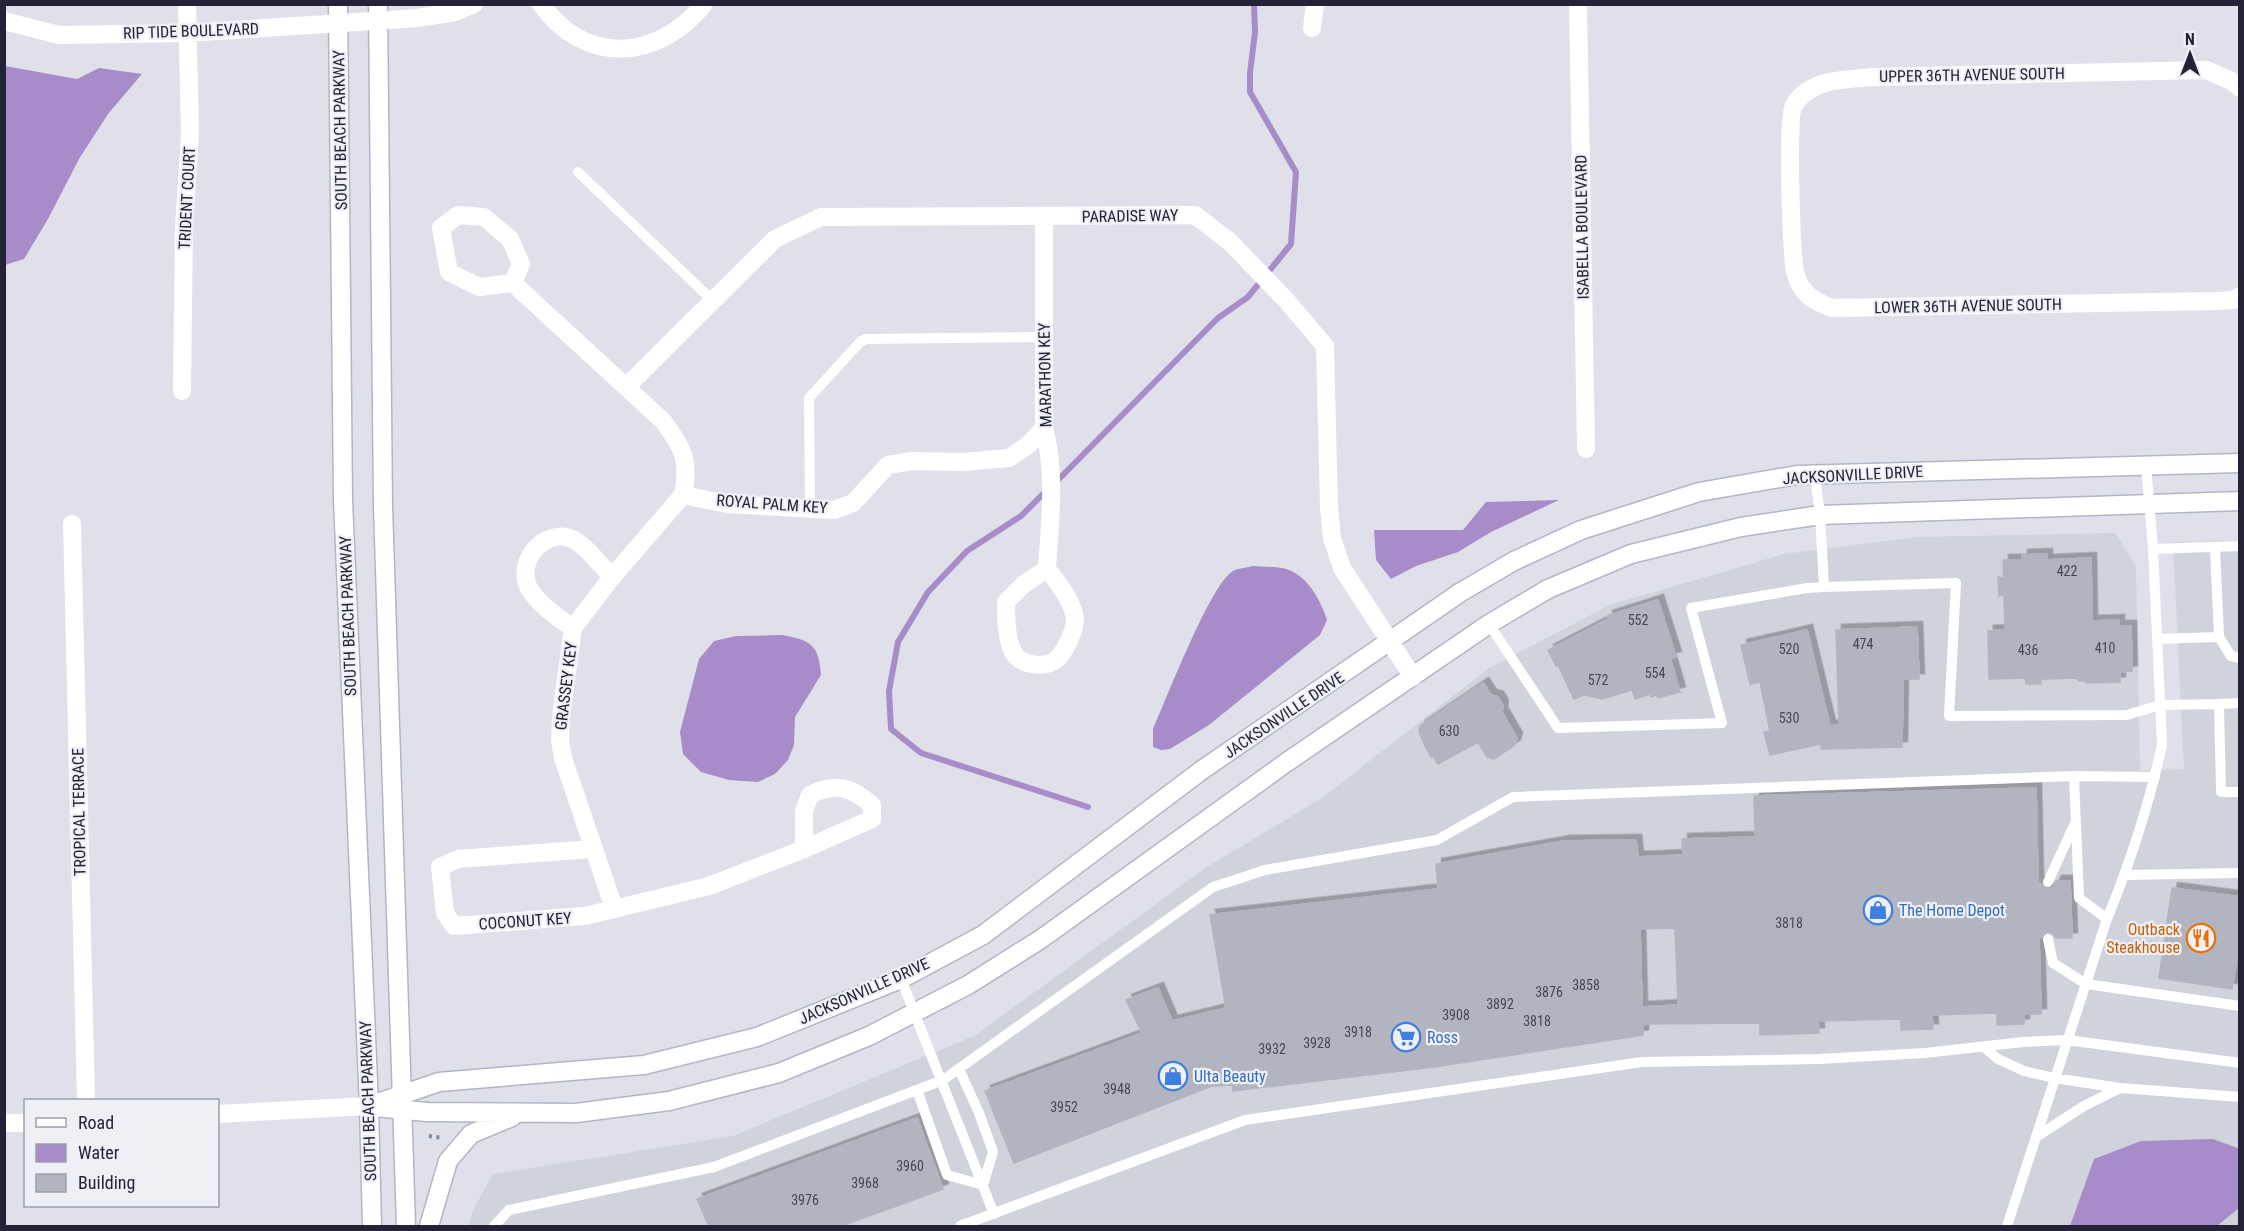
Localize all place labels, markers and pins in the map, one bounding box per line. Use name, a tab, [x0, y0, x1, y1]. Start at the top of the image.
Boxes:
shop icon: The Home Depot	[1862, 894, 1894, 926]
place label: The Home Depot	[1899, 901, 2005, 920]
place label: Outback Steakhouse	[2106, 920, 2181, 957]
restaurant icon: Outback Steakhouse	[2185, 922, 2217, 954]
supermarket icon: Ross	[1390, 1021, 1422, 1053]
place label: Ross	[1427, 1028, 1458, 1047]
shop icon: Ulta Beauty	[1157, 1060, 1189, 1092]
place label: Ulta Beauty	[1194, 1067, 1266, 1086]

